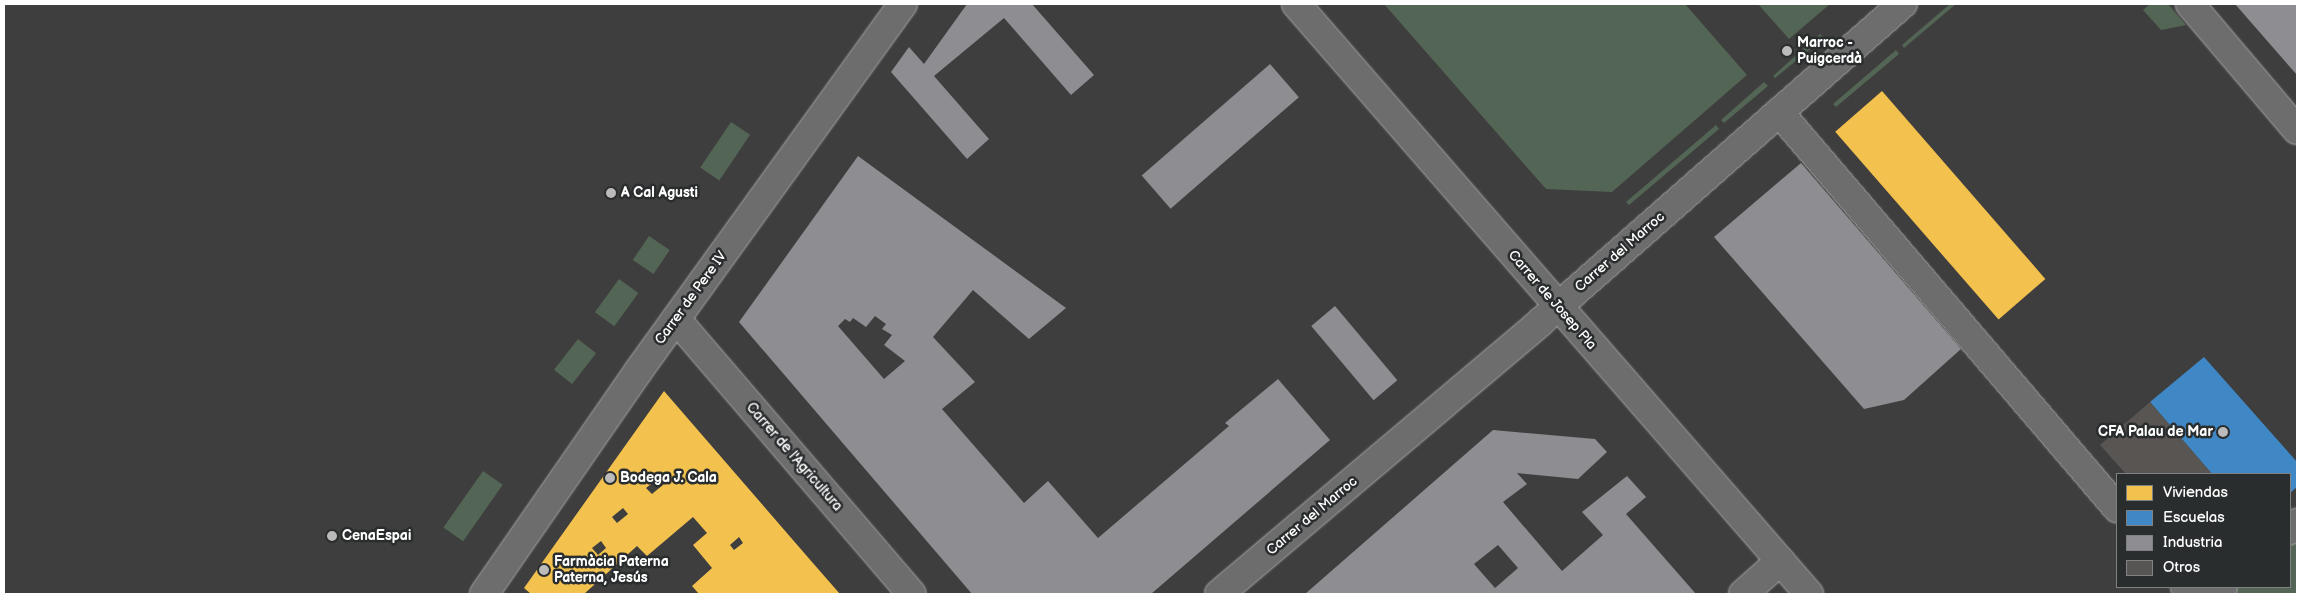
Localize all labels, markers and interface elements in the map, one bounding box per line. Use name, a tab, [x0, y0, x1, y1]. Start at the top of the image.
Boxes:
place label: Marroc - Puigcerdà	[1797, 35, 1862, 68]
marker: Marroc - Puigcerdà	[1781, 45, 1793, 57]
place label: A Cal Agusti	[621, 185, 698, 201]
marker: A Cal Agusti	[605, 187, 617, 199]
street label: Carrer del Marroc	[1572, 208, 1668, 296]
street label: Carrer de Josep Pla	[1504, 247, 1600, 353]
street label: Carrer de Pere IV	[651, 248, 731, 348]
street label: Carrer de l'Agricultura	[742, 399, 846, 515]
place label: CFA Palau de Mar	[2098, 424, 2213, 440]
marker: CFA Palau de Mar	[2217, 426, 2229, 438]
place label: Bodega J. Cala	[620, 470, 717, 486]
marker: Bodega J. Cala	[604, 472, 616, 484]
street label: Carrer del Marroc	[1263, 473, 1361, 559]
legend	[2116, 473, 2291, 588]
text: Viviendas	[2163, 483, 2228, 502]
text: Escuelas	[2163, 508, 2225, 527]
place label: CenaEspai	[342, 528, 411, 544]
marker: CenaEspai	[326, 530, 338, 542]
text: Industria	[2163, 533, 2223, 552]
place label: Farmàcia Paterna Paterna, Jesús	[554, 554, 669, 586]
text: Otros	[2163, 558, 2200, 577]
marker: Farmàcia Paterna Paterna, Jesús	[538, 564, 550, 576]

